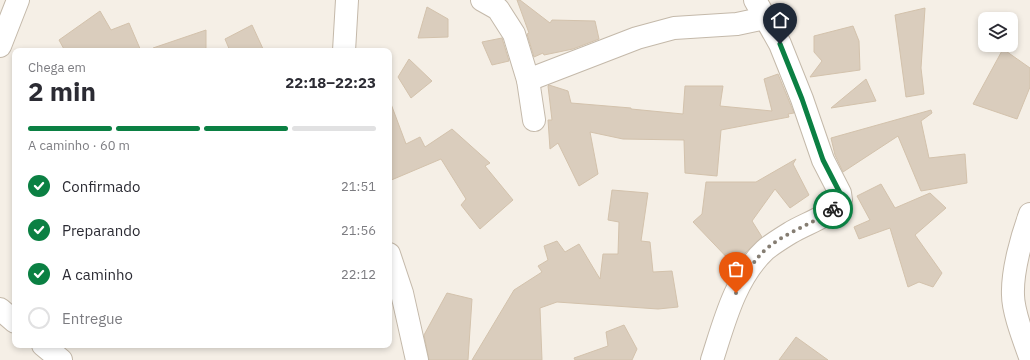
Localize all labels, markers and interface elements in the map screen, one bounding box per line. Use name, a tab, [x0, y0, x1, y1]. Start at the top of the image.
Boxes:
pin	[763, 3, 797, 44]
icon: home	[769, 9, 791, 31]
map controls	[978, 12, 1018, 52]
button: layers	[978, 12, 1018, 52]
text: Chega em	[28, 59, 86, 76]
text: 22:18–22:23	[285, 73, 376, 92]
text: 2 min	[28, 74, 96, 108]
text: A caminho · 60 m	[28, 137, 130, 154]
icon: check	[28, 175, 50, 197]
text: Confirmado	[62, 177, 140, 196]
text: 21:51	[341, 178, 376, 195]
courier	[813, 189, 853, 229]
icon: bike	[822, 198, 844, 220]
icon: check	[28, 219, 50, 241]
text: Preparando	[62, 221, 140, 240]
text: 21:56	[341, 222, 376, 239]
pin	[719, 252, 753, 293]
icon: bag	[725, 258, 747, 280]
icon: check	[28, 263, 50, 285]
text: A caminho	[62, 265, 133, 284]
text: 22:12	[341, 266, 376, 283]
text: Entregue	[62, 309, 123, 328]

